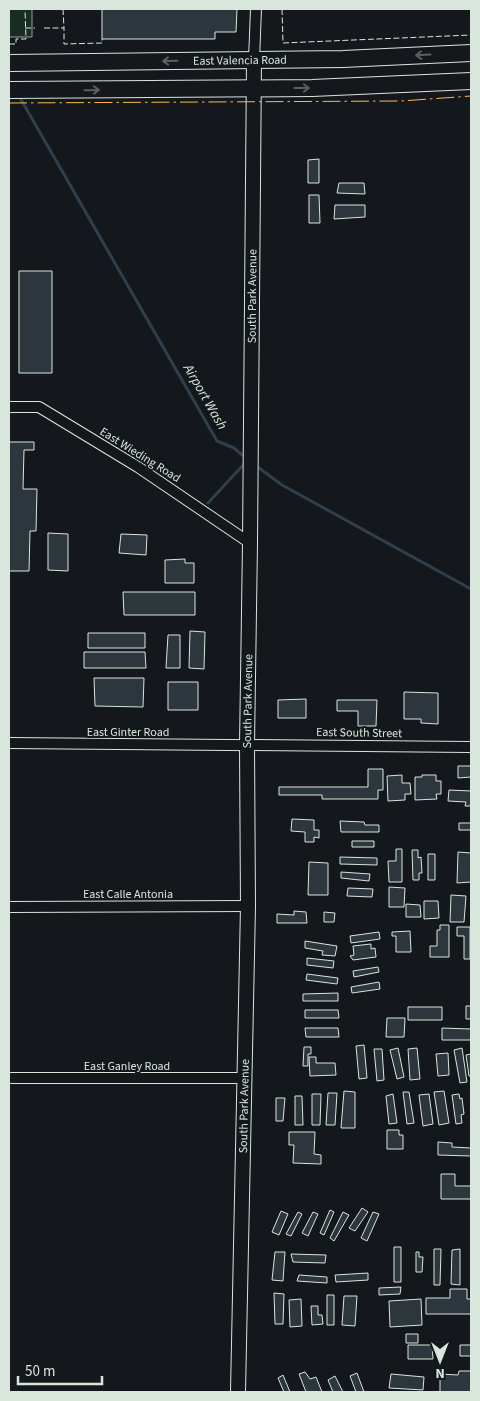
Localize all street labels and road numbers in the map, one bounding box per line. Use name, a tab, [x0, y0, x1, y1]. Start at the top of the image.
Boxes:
street label: East Valencia Road	[193, 51, 287, 69]
street label: South Park Avenue	[243, 249, 261, 343]
street label: East Wieding Road	[96, 423, 184, 487]
street label: South Park Avenue	[238, 654, 257, 748]
street label: East Ginter Road	[87, 724, 169, 741]
street label: East South Street	[316, 724, 402, 742]
street label: East Calle Antonia	[83, 886, 173, 903]
street label: East Ganley Road	[84, 1058, 170, 1075]
street label: South Park Avenue	[234, 1059, 253, 1153]

